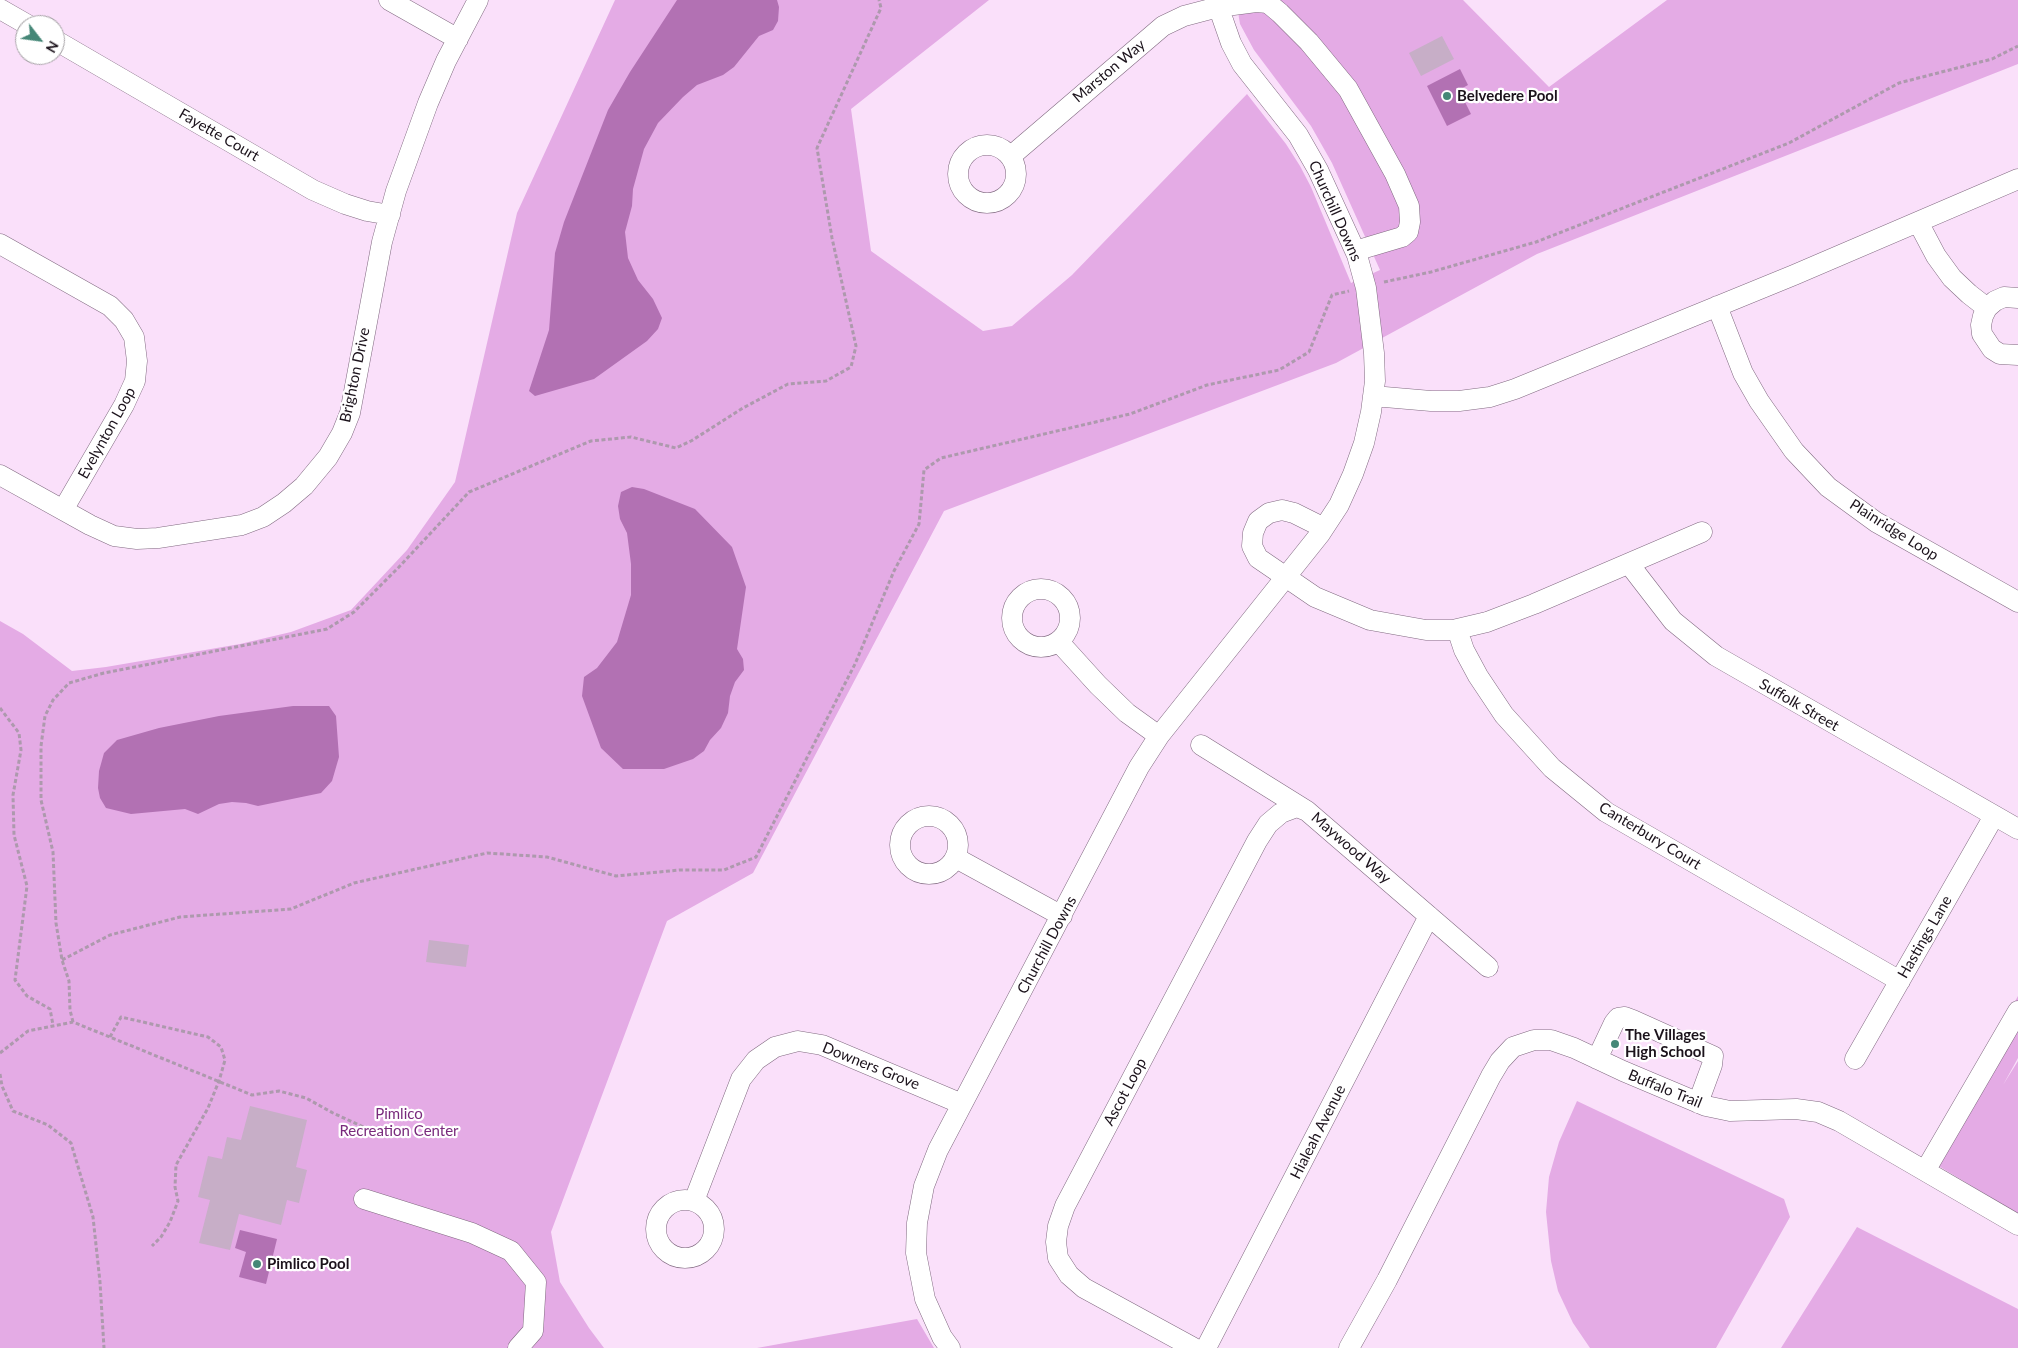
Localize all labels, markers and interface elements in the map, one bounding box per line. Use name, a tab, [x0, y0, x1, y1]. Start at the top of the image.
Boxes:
north arrow	[15, 15, 65, 65]
street label: Marston Way	[1069, 36, 1149, 106]
text: N	[43, 38, 63, 56]
place label: Belvedere Pool	[1457, 87, 1558, 105]
marker: Belvedere Pool	[1441, 90, 1453, 102]
street label: Fayette Court	[176, 105, 262, 165]
street label: Churchill Downs	[1305, 158, 1365, 264]
street label: Brighton Drive	[336, 326, 374, 424]
street label: Evelynton Loop	[74, 384, 140, 482]
street label: Plainridge Loop	[1846, 496, 1942, 564]
street label: Suffolk Street	[1756, 675, 1842, 735]
street label: Canterbury Court	[1596, 798, 1704, 874]
street label: Maywood Way	[1308, 809, 1394, 887]
street label: Churchill Downs	[1014, 893, 1080, 997]
street label: Hastings Lane	[1894, 893, 1956, 981]
place label: The Villages High School	[1625, 1026, 1706, 1061]
street label: Downers Grove	[820, 1038, 922, 1094]
marker: The Villages High School	[1609, 1038, 1621, 1050]
street label: Ascot Loop	[1100, 1055, 1150, 1129]
street label: Buffalo Trail	[1625, 1066, 1705, 1112]
street label: Hialeah Avenue	[1287, 1082, 1349, 1182]
park label: Pimlico Recreation Center	[339, 1105, 459, 1140]
place label: Pimlico Pool	[267, 1255, 349, 1273]
marker: Pimlico Pool	[251, 1258, 263, 1270]

